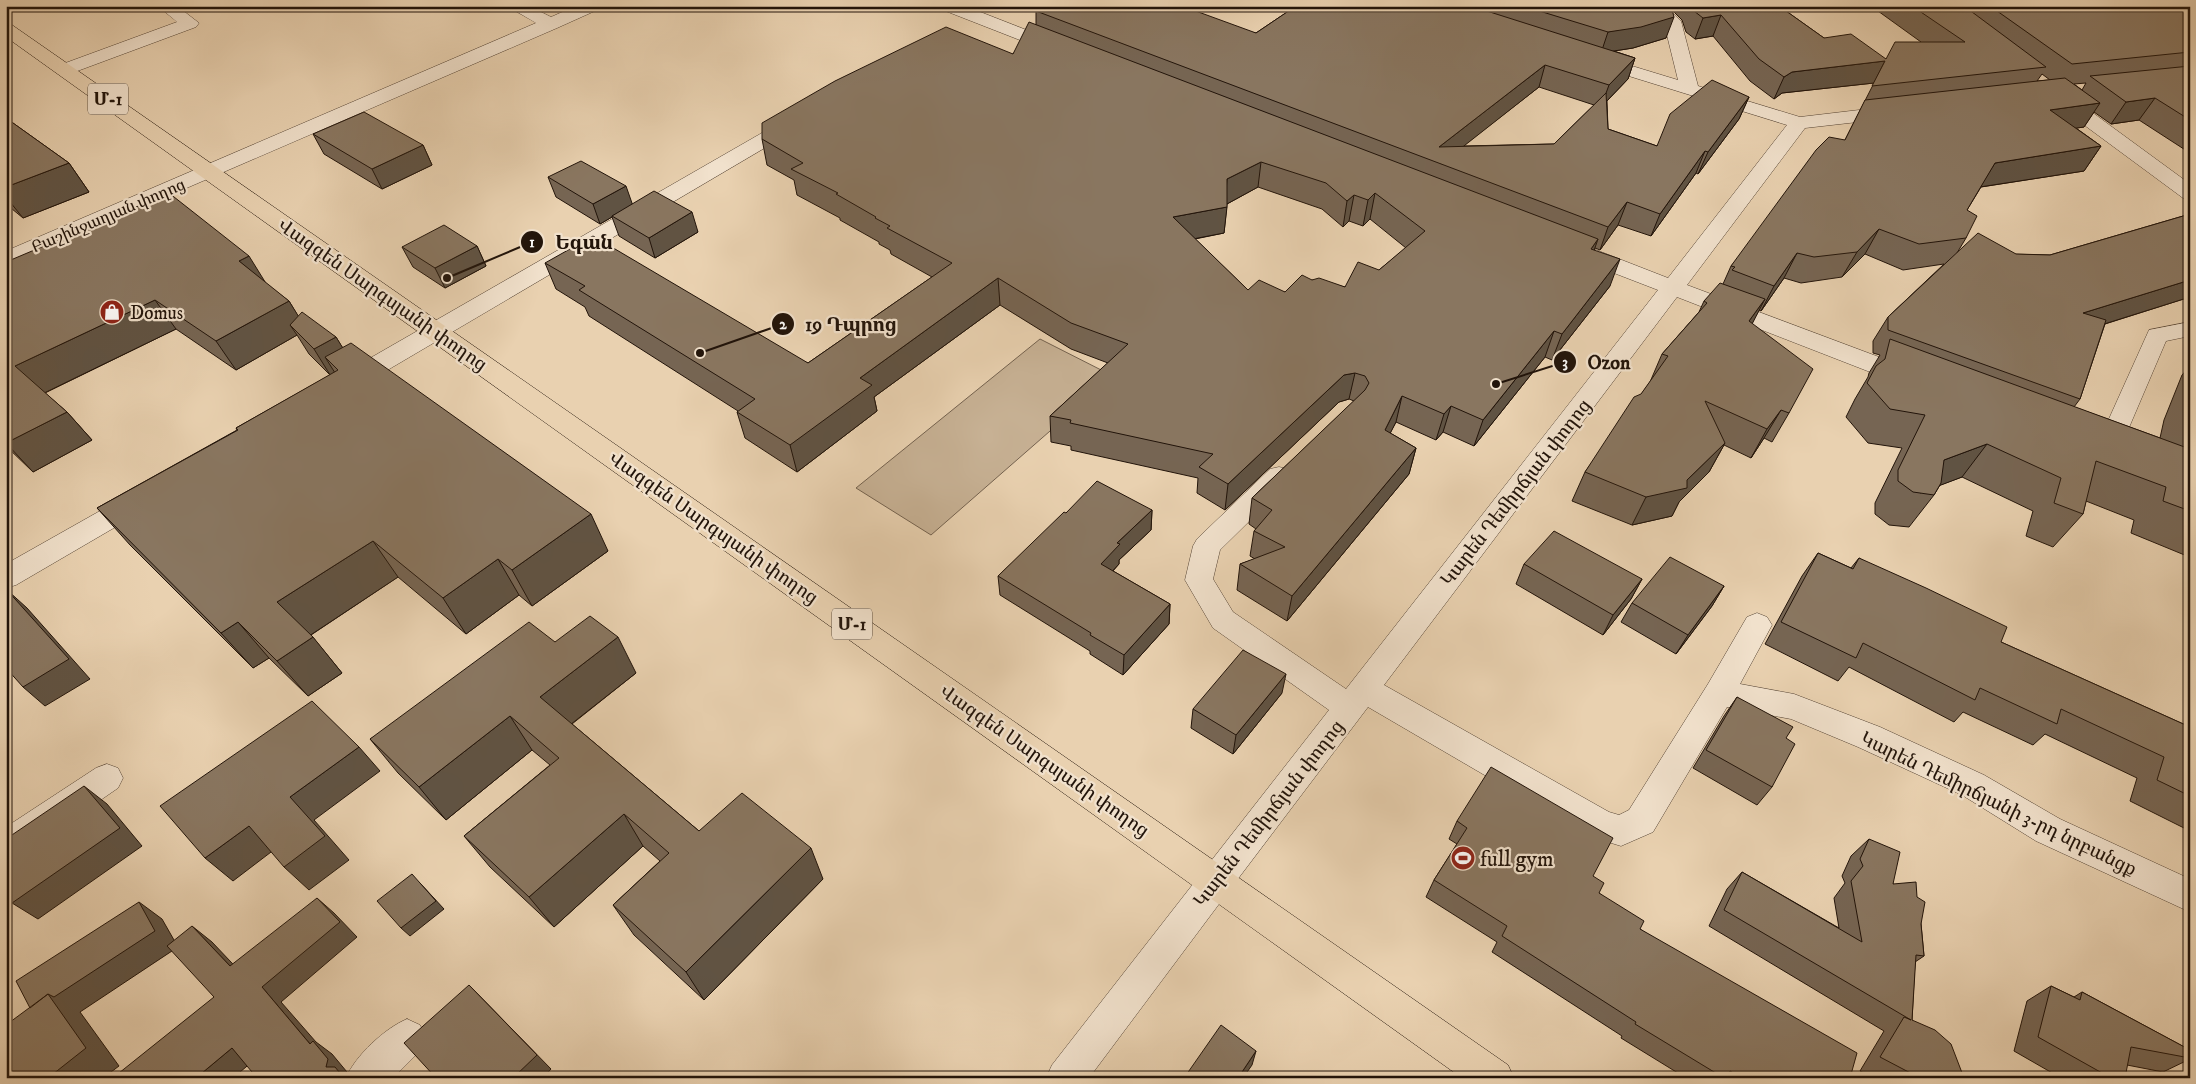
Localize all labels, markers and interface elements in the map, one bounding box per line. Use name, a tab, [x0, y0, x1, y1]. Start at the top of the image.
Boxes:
road number: Մ-1	[88, 84, 128, 115]
street label: Բաշինջաղյան փողոց	[28, 174, 188, 257]
street label: Վազգեն Սարգսյանի փողոց	[273, 214, 491, 377]
callout: Եգան	[520, 225, 622, 260]
text: Եգան	[555, 231, 613, 256]
text: 1	[529, 233, 535, 252]
shop icon: Domus	[99, 299, 125, 325]
place label: Domus	[130, 302, 183, 325]
callout: 19 Դպրոց	[770, 306, 907, 341]
text: 19 Դպրոց	[805, 313, 897, 338]
text: 2	[779, 315, 787, 334]
callout: Ozon	[1553, 344, 1641, 379]
text: Ozon	[1587, 351, 1631, 376]
text: 3	[1562, 353, 1568, 372]
street label: Կարեն Դեմիրճյան փողոց	[1436, 395, 1596, 591]
street label: Վազգեն Սարգսյանի փողոց	[604, 447, 822, 610]
road number: Մ-1	[832, 608, 872, 640]
street label: Վազգեն Սարգսյանի փողոց	[935, 680, 1153, 843]
street label: Կարեն Դեմիրճյան փողոց	[1189, 716, 1349, 912]
street label: Կարեն Դեմիրճյանի 3-րդ նրբանցք	[1857, 727, 2140, 881]
sports icon: full gym	[1450, 845, 1476, 871]
place label: full gym	[1480, 846, 1554, 873]

